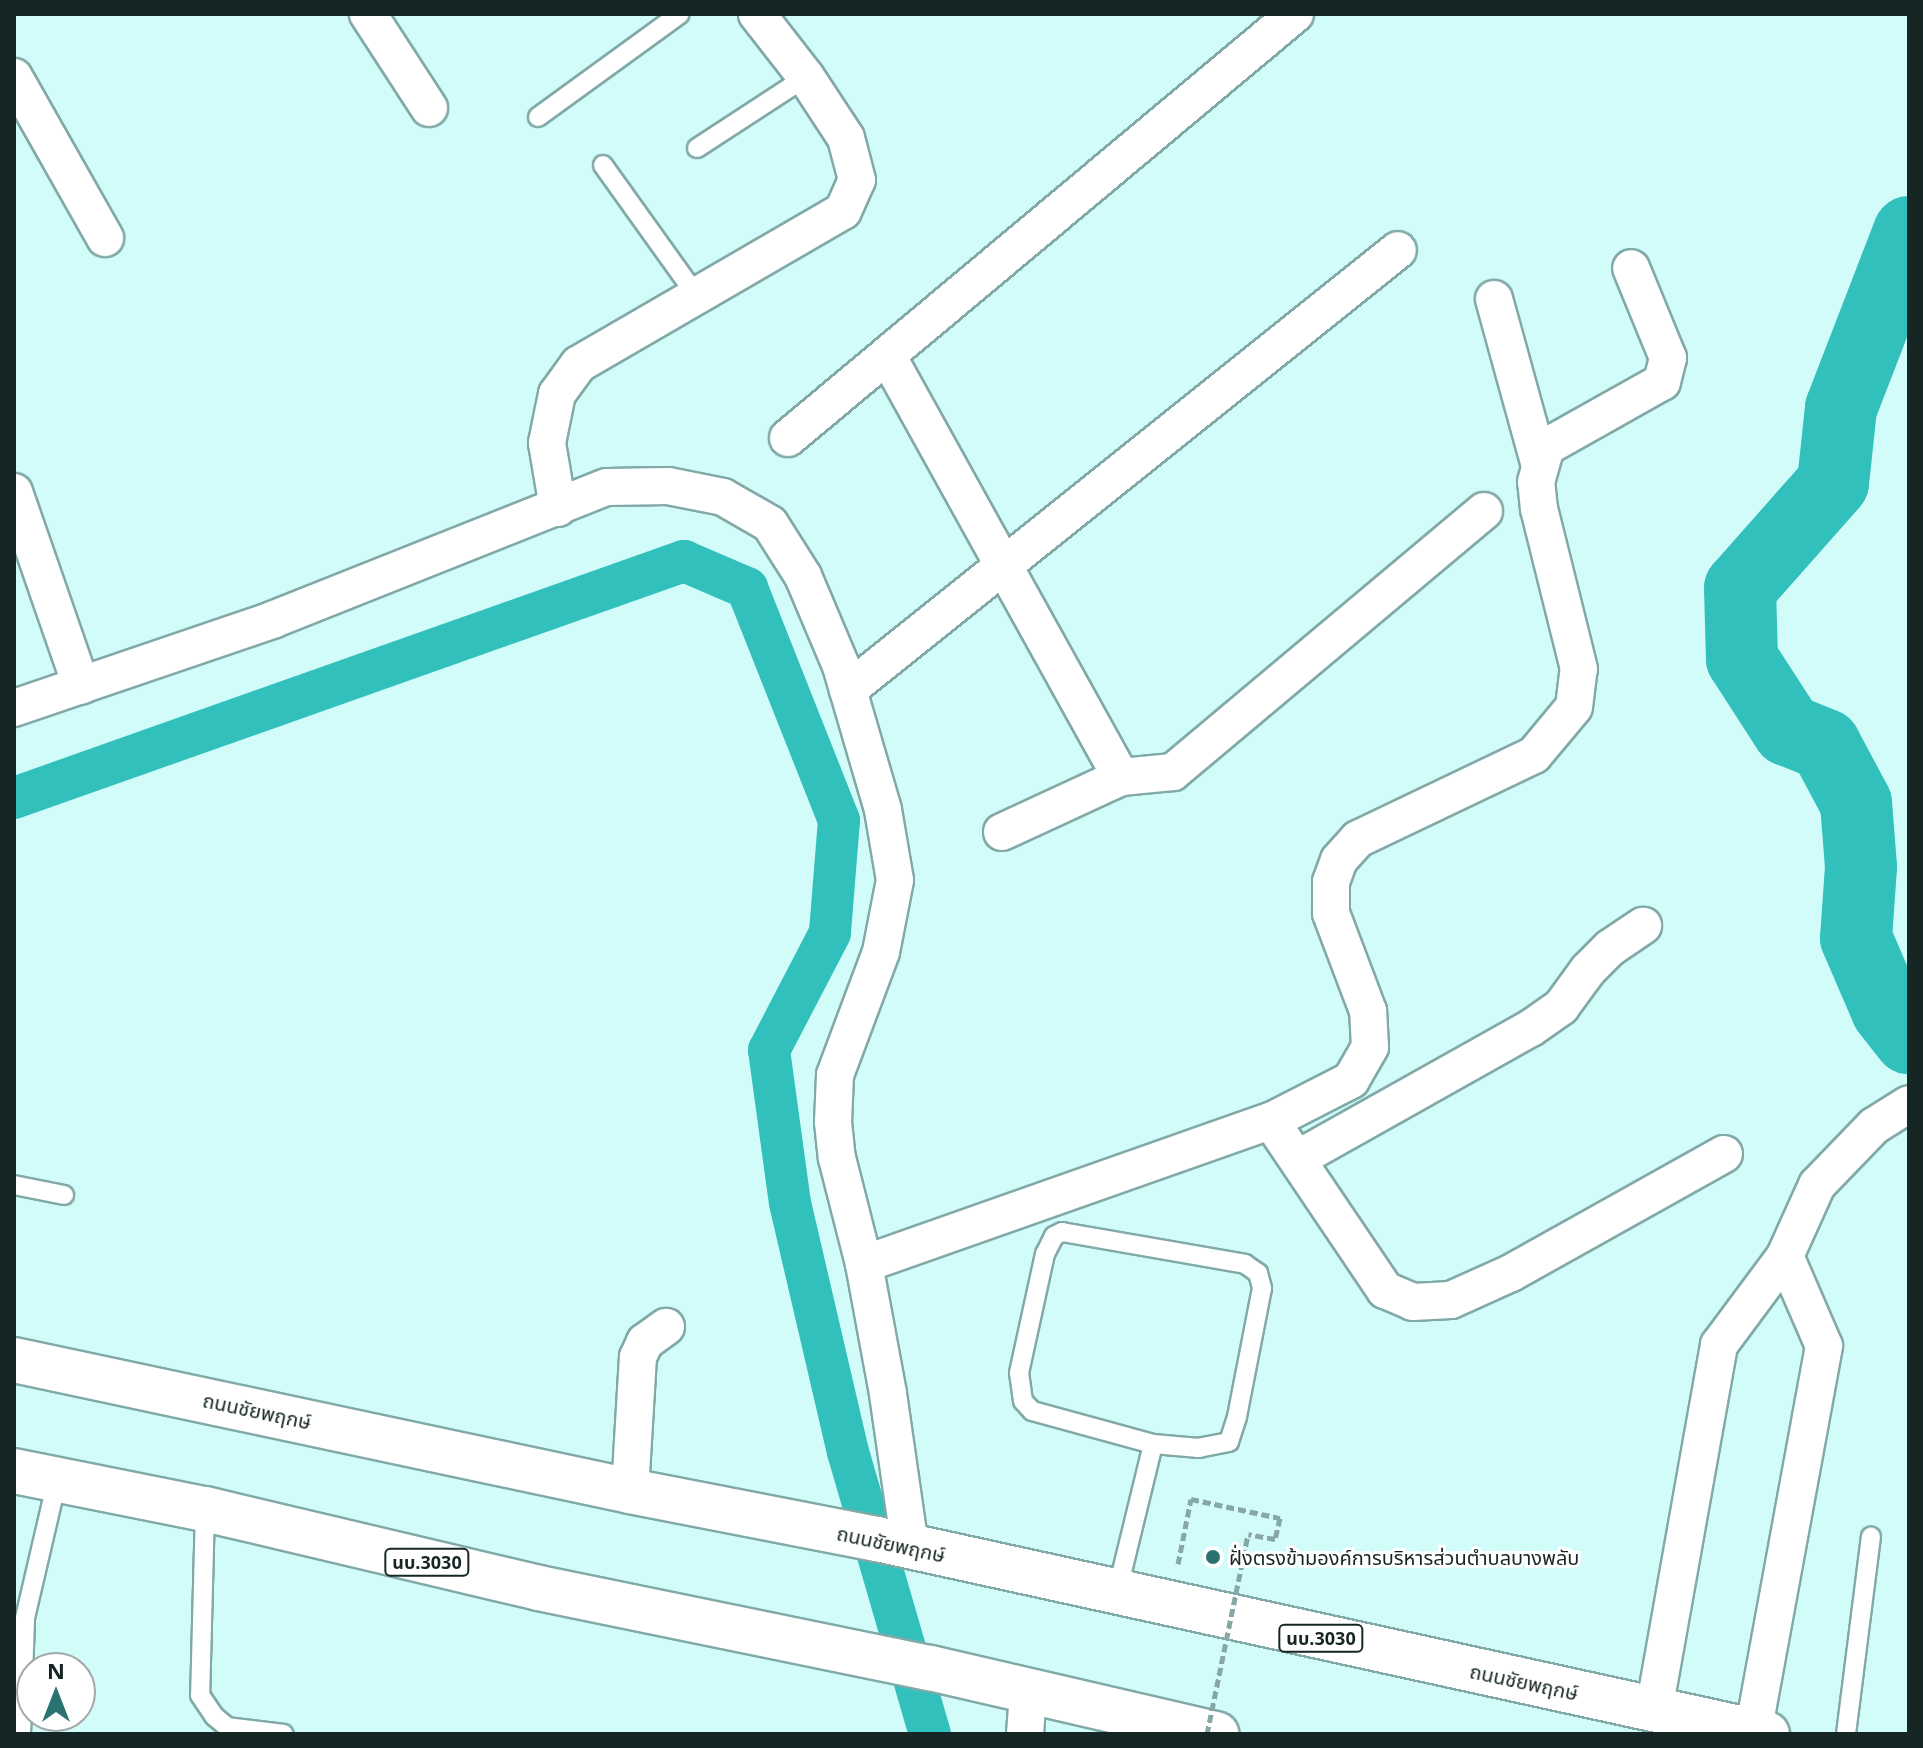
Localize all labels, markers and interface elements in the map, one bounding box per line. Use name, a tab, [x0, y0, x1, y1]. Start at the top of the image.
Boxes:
street label: ถนนชัยพฤกษ์	[201, 1388, 313, 1434]
street label: ถนนชัยพฤกษ์	[835, 1521, 947, 1567]
place label: ฝั่งตรงข้ามองค์การบริหารส่วนตำบลบางพลับ	[1229, 1545, 1579, 1569]
road number: นบ.3030	[383, 1548, 471, 1576]
marker: ฝั่งตรงข้ามองค์การบริหารส่วนตำบลบางพลับ	[1204, 1548, 1222, 1566]
road number: นบ.3030	[1277, 1624, 1365, 1652]
north arrow	[16, 1652, 96, 1732]
text: N	[47, 1655, 65, 1685]
street label: ถนนชัยพฤกษ์	[1468, 1659, 1580, 1705]

